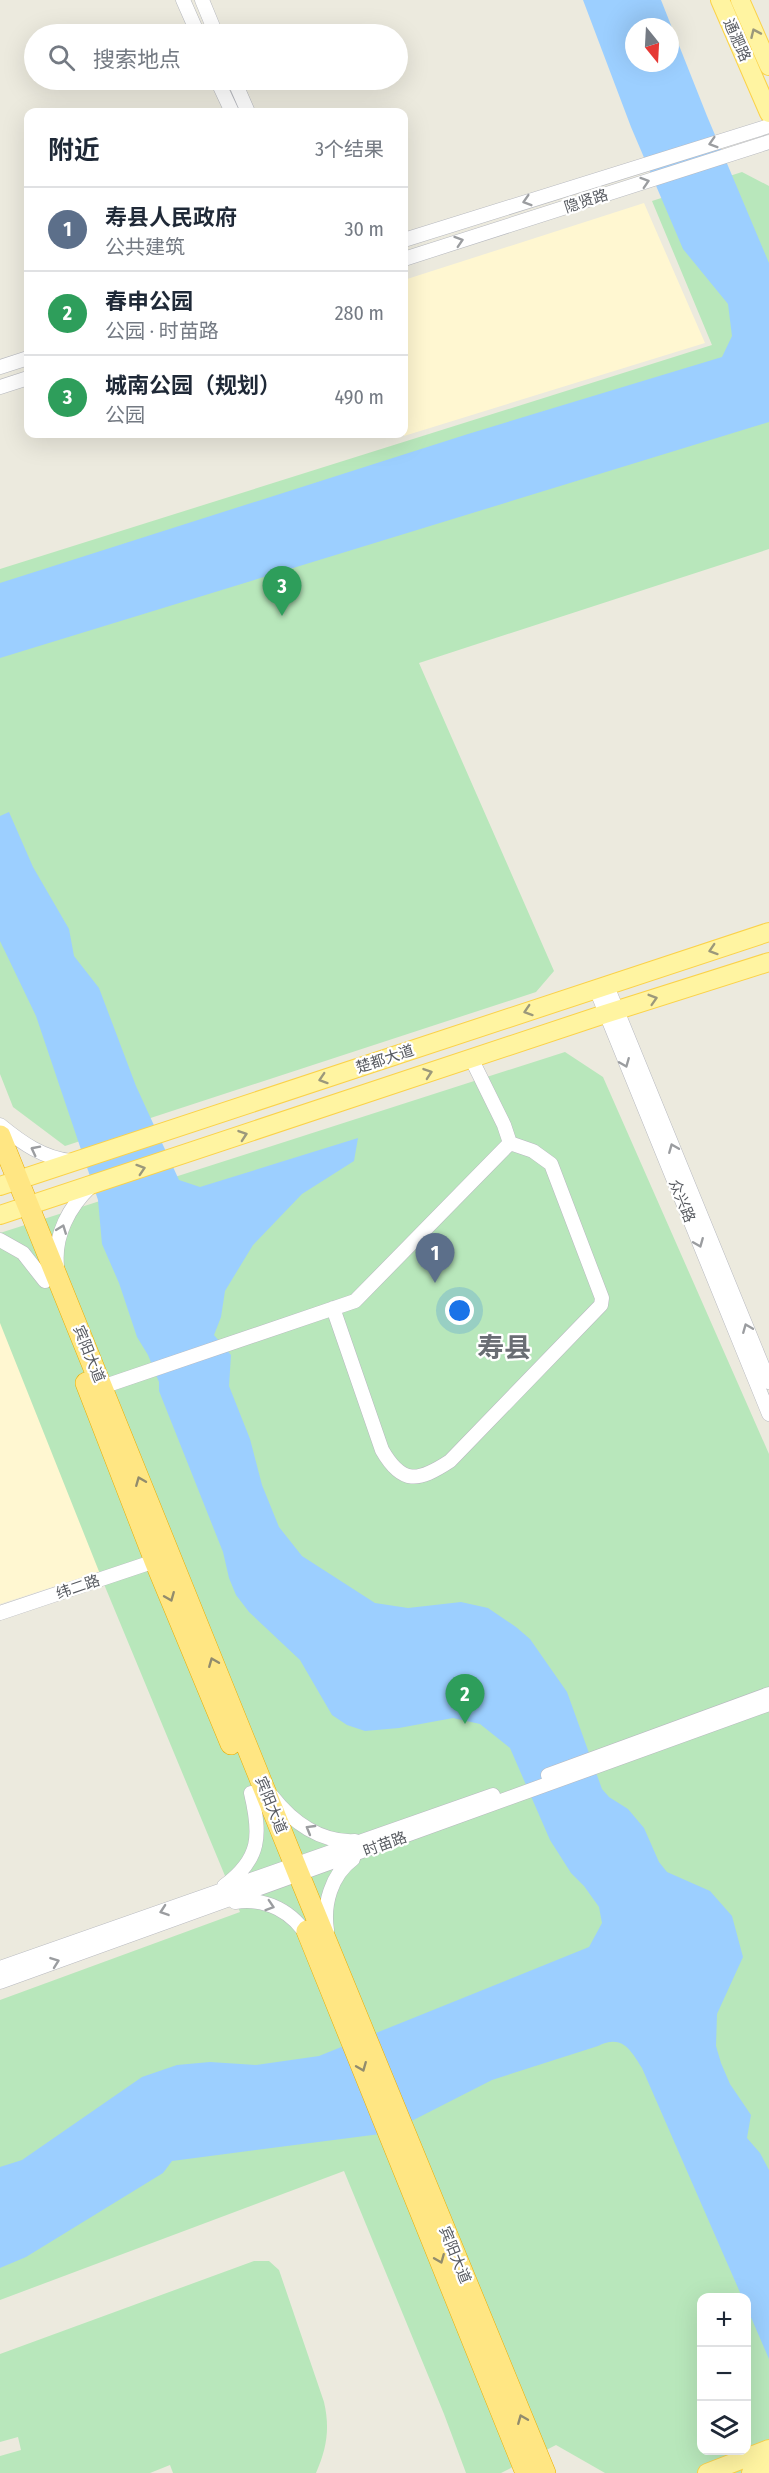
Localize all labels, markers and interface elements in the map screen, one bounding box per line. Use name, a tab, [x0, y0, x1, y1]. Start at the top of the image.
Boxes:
street label: 通淝路	[720, 16, 754, 64]
north arrow	[625, 18, 679, 72]
search box	[24, 24, 408, 90]
one-way arrow	[750, 28, 762, 39]
icon: search	[45, 41, 78, 74]
text: 搜索地点	[93, 46, 181, 73]
text: 附近	[48, 135, 100, 166]
one-way arrow	[708, 136, 719, 148]
text: 3个结果	[315, 137, 384, 161]
one-way arrow	[639, 177, 650, 189]
street label: 隐贤路	[562, 185, 610, 217]
one-way arrow	[522, 194, 533, 207]
text: 寿县人民政府	[105, 204, 237, 231]
text: 1	[63, 217, 72, 241]
text: 30 m	[344, 217, 384, 241]
text: 公共建筑	[105, 235, 185, 259]
one-way arrow	[453, 236, 464, 248]
text: 春申公园	[105, 288, 193, 315]
text: 2	[63, 301, 72, 325]
text: 280 m	[335, 301, 384, 325]
text: 公园 · 时苗路	[105, 319, 219, 343]
text: 城南公园（规划）	[105, 372, 281, 399]
text: 3	[63, 385, 72, 409]
text: 490 m	[334, 385, 384, 409]
text: 公园	[105, 403, 145, 427]
pin: 3	[262, 566, 302, 616]
one-way arrow	[709, 943, 719, 955]
one-way arrow	[647, 994, 658, 1006]
one-way arrow	[523, 1004, 534, 1017]
street label: 楚都大道	[354, 1041, 416, 1077]
one-way arrow	[618, 1057, 630, 1068]
one-way arrow	[422, 1068, 432, 1080]
one-way arrow	[318, 1072, 329, 1085]
one-way arrow	[237, 1130, 248, 1142]
one-way arrow	[668, 1143, 680, 1154]
one-way arrow	[31, 1145, 42, 1157]
one-way arrow	[135, 1164, 146, 1176]
street label: 众兴路	[665, 1177, 699, 1225]
one-way arrow	[55, 1224, 67, 1235]
pin: 1	[416, 1234, 454, 1283]
one-way arrow	[692, 1237, 704, 1248]
your location	[445, 1296, 474, 1325]
street label: 宾阳大道	[69, 1323, 109, 1385]
one-way arrow	[742, 1323, 754, 1334]
district label: 寿县	[477, 1332, 531, 1364]
one-way arrow	[135, 1476, 148, 1487]
street label: 纬二路	[54, 1571, 102, 1603]
one-way arrow	[163, 1590, 175, 1601]
one-way arrow	[208, 1657, 220, 1668]
pin: 2	[446, 1674, 484, 1724]
street label: 宾阳大道	[251, 1774, 291, 1836]
one-way arrow	[306, 1825, 316, 1836]
street label: 时苗路	[361, 1828, 409, 1860]
one-way arrow	[264, 1898, 275, 1911]
one-way arrow	[159, 1904, 170, 1917]
one-way arrow	[49, 1957, 60, 1970]
one-way arrow	[355, 2061, 367, 2072]
street label: 宾阳大道	[435, 2224, 475, 2286]
one-way arrow	[433, 2253, 445, 2264]
map controls	[697, 2293, 751, 2455]
button: +	[697, 2293, 751, 2347]
button: −	[697, 2347, 751, 2401]
button: layers	[697, 2401, 751, 2455]
one-way arrow	[517, 2414, 529, 2425]

